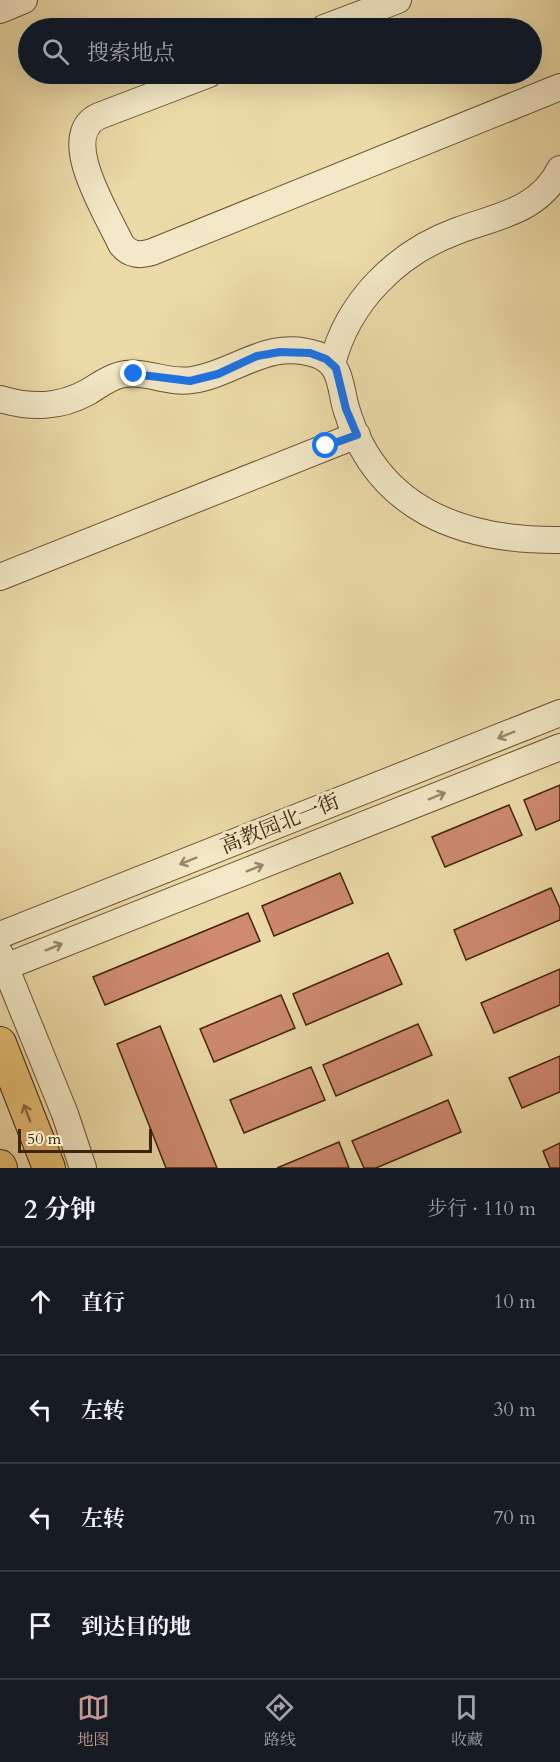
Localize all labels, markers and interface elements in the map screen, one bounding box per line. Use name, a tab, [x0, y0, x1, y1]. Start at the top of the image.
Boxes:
search box	[18, 18, 542, 84]
icon: search	[39, 35, 72, 68]
text: 搜索地点	[87, 38, 175, 68]
route end	[120, 360, 146, 386]
route start	[312, 432, 338, 458]
one-way arrow	[497, 730, 515, 741]
street label: 高教园北一街	[216, 787, 344, 861]
one-way arrow	[427, 790, 445, 801]
one-way arrow	[179, 856, 197, 867]
one-way arrow	[245, 862, 264, 873]
one-way arrow	[45, 941, 63, 952]
one-way arrow	[21, 1105, 32, 1123]
scale bar	[18, 1126, 152, 1154]
text: 50 m	[27, 1128, 61, 1150]
text: 2 分钟	[24, 1192, 96, 1227]
text: 步行 · 110 m	[427, 1195, 536, 1222]
icon: ahead	[24, 1285, 57, 1318]
text: 直行	[81, 1288, 125, 1318]
text: 10 m	[493, 1288, 536, 1315]
icon: left	[24, 1393, 57, 1426]
text: 左转	[81, 1396, 125, 1426]
text: 30 m	[493, 1396, 536, 1423]
icon: left	[24, 1501, 57, 1534]
text: 左转	[81, 1504, 125, 1534]
text: 70 m	[493, 1504, 536, 1531]
icon: arrive	[24, 1609, 57, 1642]
text: 到达目的地	[81, 1612, 191, 1642]
tab: 地图	[77, 1691, 110, 1751]
tab: 路线	[263, 1691, 296, 1751]
tab: 收藏	[450, 1691, 483, 1751]

